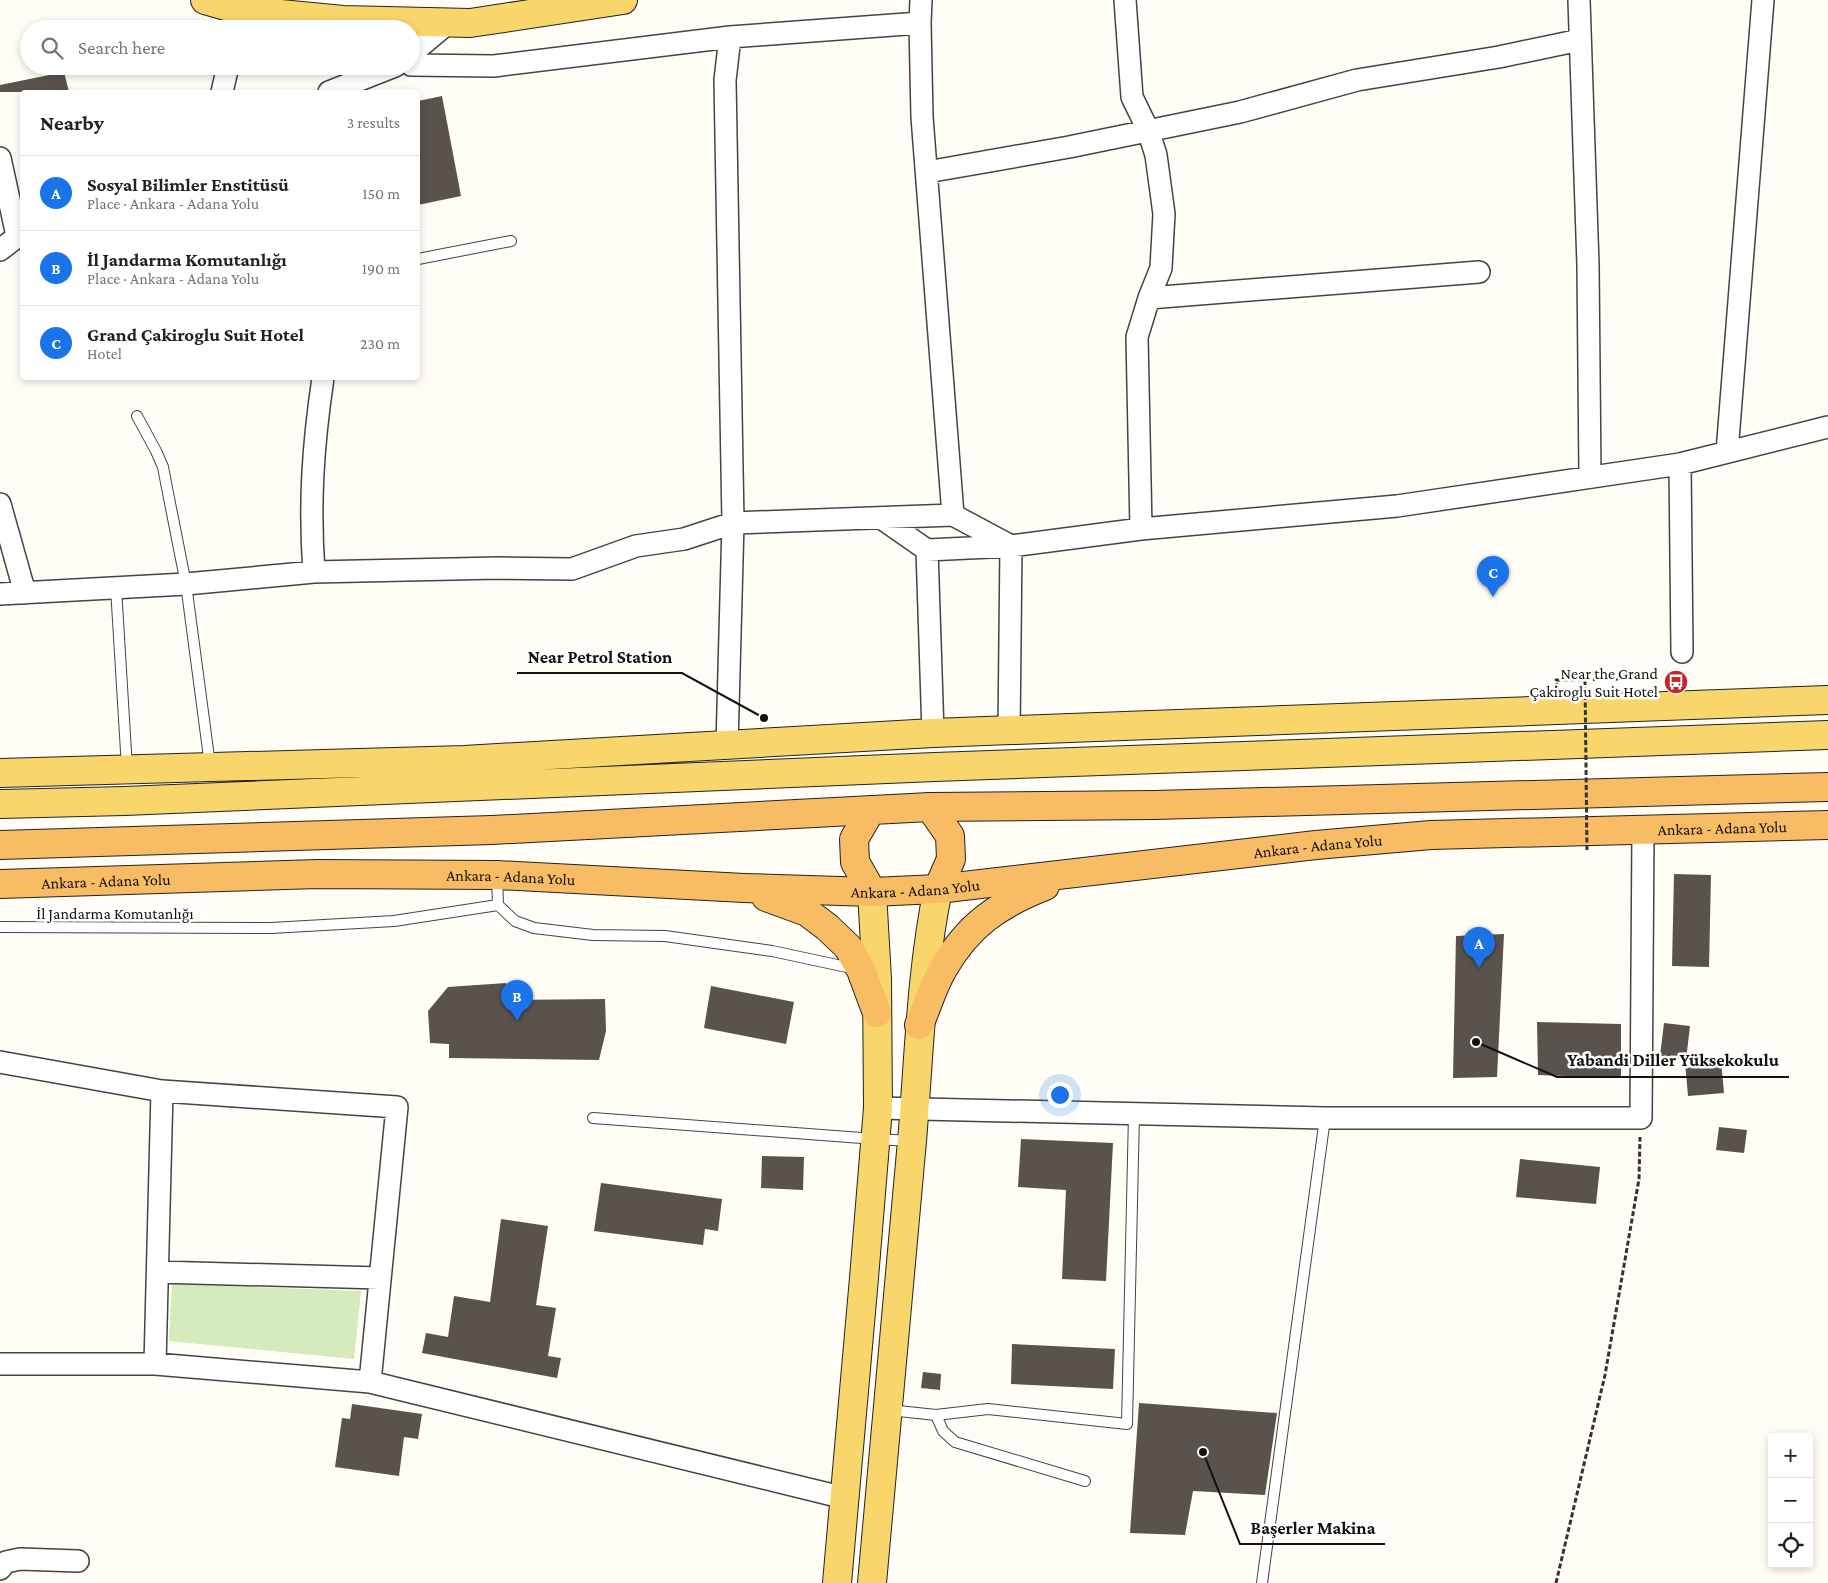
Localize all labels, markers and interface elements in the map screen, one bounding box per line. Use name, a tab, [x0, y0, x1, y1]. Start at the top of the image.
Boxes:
search box	[20, 20, 420, 75]
icon: search	[38, 34, 66, 62]
text: Search here	[78, 37, 165, 58]
text: Nearby	[40, 111, 104, 135]
text: 3 results	[347, 114, 400, 131]
text: Sosyal Bilimler Enstitüsü	[87, 174, 289, 195]
text: A	[51, 185, 61, 202]
text: 150 m	[362, 185, 400, 202]
text: Place · Ankara - Adana Yolu	[87, 195, 259, 212]
text: İl Jandarma Komutanlığı	[87, 249, 287, 270]
text: B	[51, 260, 61, 277]
text: 190 m	[362, 260, 400, 277]
text: Place · Ankara - Adana Yolu	[87, 270, 259, 287]
text: Grand Çakiroglu Suit Hotel	[87, 324, 304, 345]
text: C	[51, 335, 61, 352]
text: 230 m	[360, 335, 400, 352]
text: Hotel	[87, 345, 122, 362]
pin: C	[1477, 556, 1509, 597]
callout: Near Petrol Station	[517, 640, 682, 673]
text: Near Petrol Station	[528, 647, 673, 667]
place label: Near the Grand Çakiroglu Suit Hotel	[1529, 665, 1659, 701]
bus stop icon: Near the Grand Çakiroglu Suit Hotel	[1663, 669, 1689, 695]
street label: Ankara - Adana Yolu	[1658, 818, 1788, 838]
street label: Ankara - Adana Yolu	[1253, 831, 1383, 861]
street label: Ankara - Adana Yolu	[446, 866, 576, 888]
street label: Ankara - Adana Yolu	[41, 870, 171, 891]
street label: Ankara - Adana Yolu	[851, 876, 981, 901]
street label: İl Jandarma Komutanlığı	[36, 905, 194, 923]
pin: A	[1463, 927, 1495, 968]
pin: B	[501, 980, 533, 1021]
callout: Yabandi Diller Yüksekokulu	[1557, 1044, 1789, 1077]
text: Yabandi Diller Yüksekokulu	[1567, 1050, 1780, 1070]
your location	[1047, 1082, 1073, 1108]
map controls	[1768, 1433, 1813, 1568]
button: +	[1768, 1433, 1813, 1478]
button: −	[1768, 1478, 1813, 1523]
callout: Başerler Makina	[1240, 1511, 1385, 1544]
text: Başerler Makina	[1251, 1518, 1376, 1538]
button: locate	[1768, 1523, 1813, 1568]

